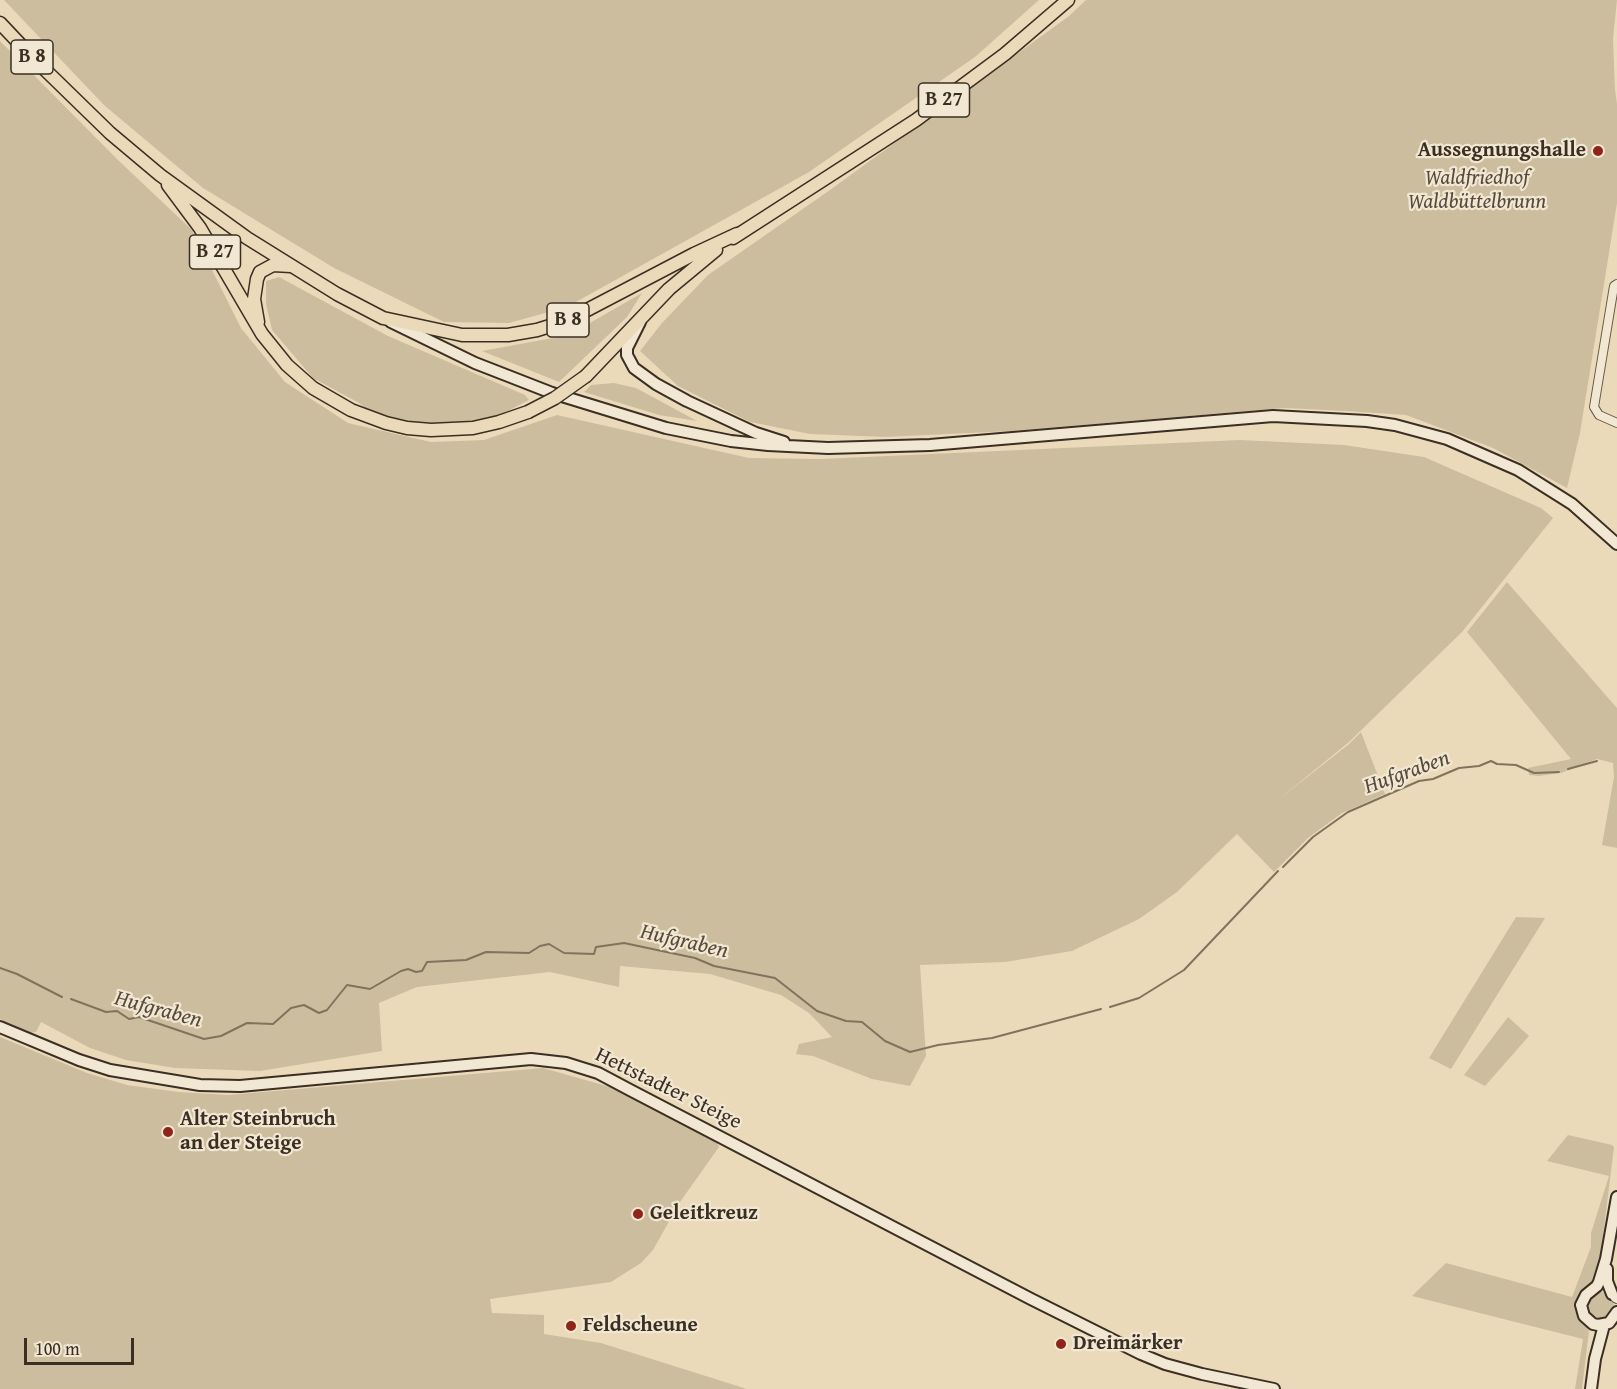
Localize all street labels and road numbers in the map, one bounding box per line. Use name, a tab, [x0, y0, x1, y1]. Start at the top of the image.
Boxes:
road number: B 8	[11, 40, 53, 74]
road number: B 27	[918, 83, 970, 117]
road number: B 27	[190, 235, 240, 269]
road number: B 8	[547, 303, 589, 337]
street label: Hettstadter Steige	[591, 1043, 745, 1135]

